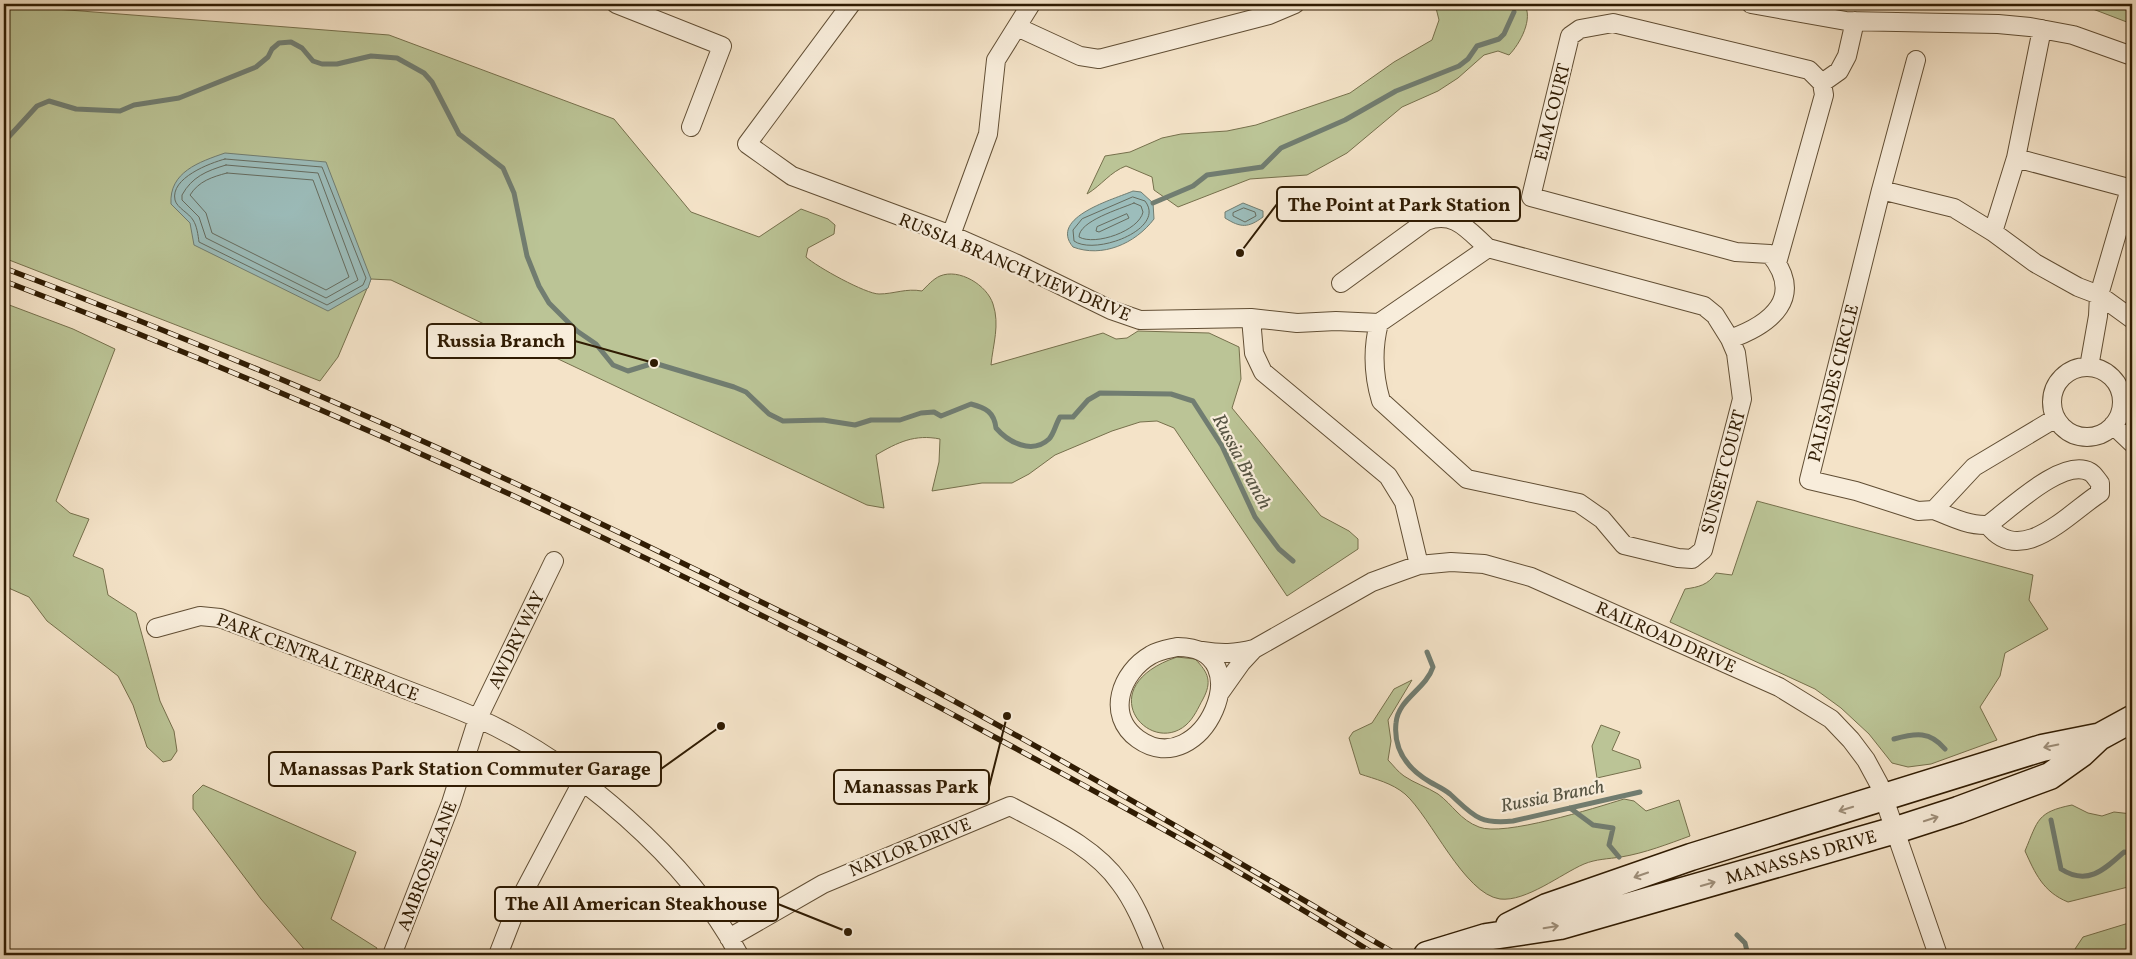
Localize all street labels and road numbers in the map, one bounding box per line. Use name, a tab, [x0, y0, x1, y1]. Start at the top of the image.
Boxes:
street label: ELM COURT	[1529, 61, 1578, 164]
street label: RUSSIA BRANCH VIEW DRIVE	[894, 208, 1135, 329]
street label: PALISADES CIRCLE	[1803, 302, 1866, 465]
street label: SUNSET COURT	[1696, 407, 1753, 537]
street label: AWDRY WAY	[483, 588, 552, 694]
street label: RAILROAD DRIVE	[1591, 596, 1740, 681]
street label: PARK CENTRAL TERRACE	[213, 608, 422, 709]
street label: AMBROSE LANE	[392, 798, 465, 935]
street label: NAYLOR DRIVE	[846, 812, 976, 884]
street label: MANASSAS DRIVE	[1723, 825, 1880, 892]

